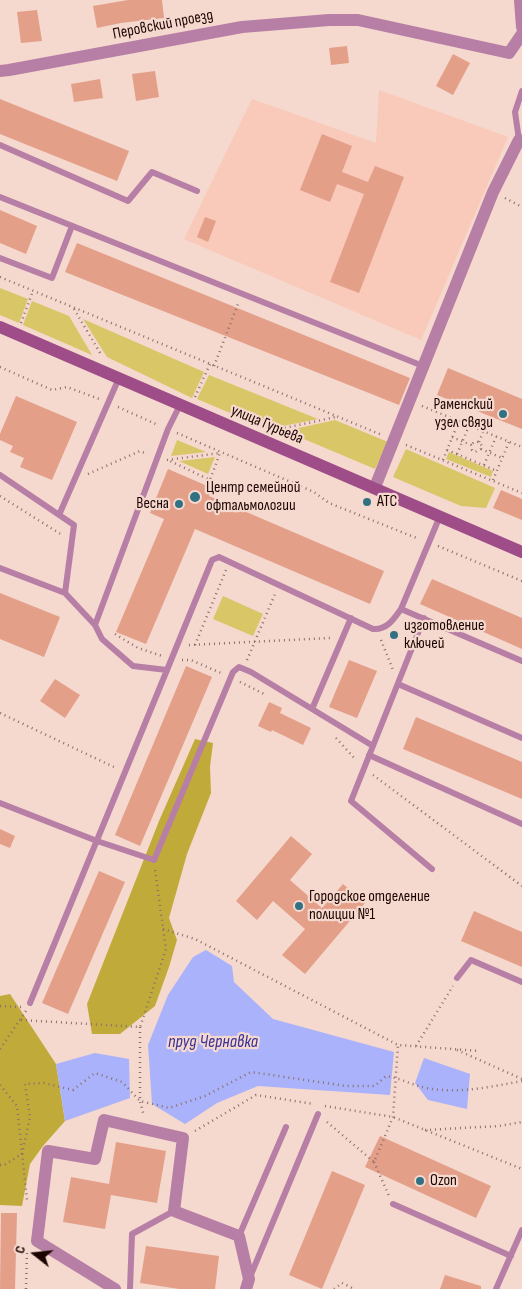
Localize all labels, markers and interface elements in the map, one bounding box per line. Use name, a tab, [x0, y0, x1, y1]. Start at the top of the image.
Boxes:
street label: Перовский проезд	[111, 6, 215, 44]
place label: Раменский узел связи	[434, 395, 493, 433]
street label: улица Гурьева	[228, 401, 306, 449]
marker: Раменский узел связи	[497, 408, 509, 420]
place label: Центр семейной офтальмологии	[206, 478, 300, 516]
marker: Центр семейной офтальмологии	[188, 490, 202, 504]
place label: АТС	[377, 492, 397, 512]
place label: Весна	[136, 494, 169, 514]
marker: АТС	[361, 496, 373, 508]
marker: Весна	[173, 498, 185, 510]
place label: изготовление ключей	[404, 616, 484, 654]
marker: изготовление ключей	[388, 629, 400, 641]
place label: Городское отделение полиции №1	[309, 887, 430, 925]
marker: Городское отделение полиции №1	[293, 900, 305, 912]
water label: пруд Чернавка	[168, 1031, 258, 1053]
place label: Ozon	[430, 1171, 457, 1191]
marker: Ozon	[414, 1175, 426, 1187]
north arrow	[10, 1229, 60, 1279]
text: С	[11, 1244, 29, 1256]

